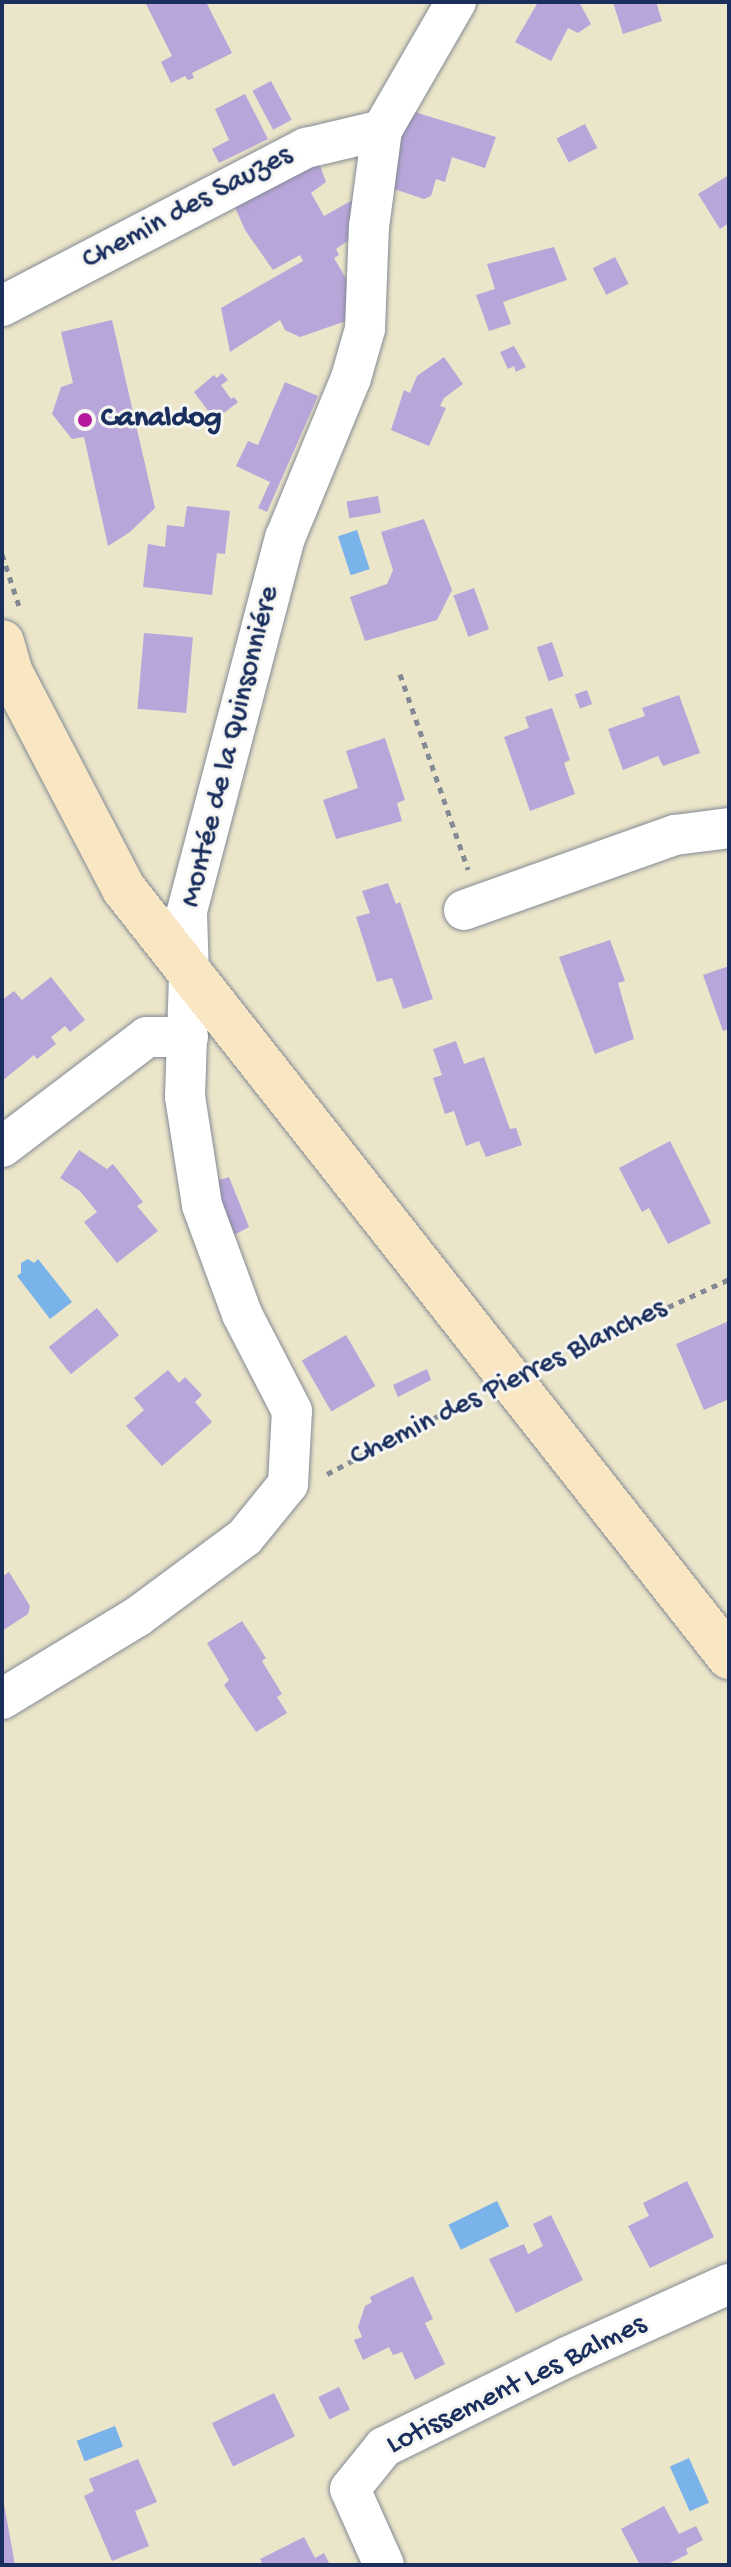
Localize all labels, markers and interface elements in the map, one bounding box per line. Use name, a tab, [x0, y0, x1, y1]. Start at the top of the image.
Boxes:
street label: Chemin des Sauzes	[77, 138, 299, 280]
place label: Canaldog	[101, 402, 222, 438]
marker: Canaldog	[76, 411, 94, 429]
street label: Montée de la Quinsonniére	[175, 583, 289, 911]
street label: Chemin des Pierres Blanches	[345, 1292, 673, 1476]
street label: Lotissement Les Balmes	[381, 2308, 653, 2464]

